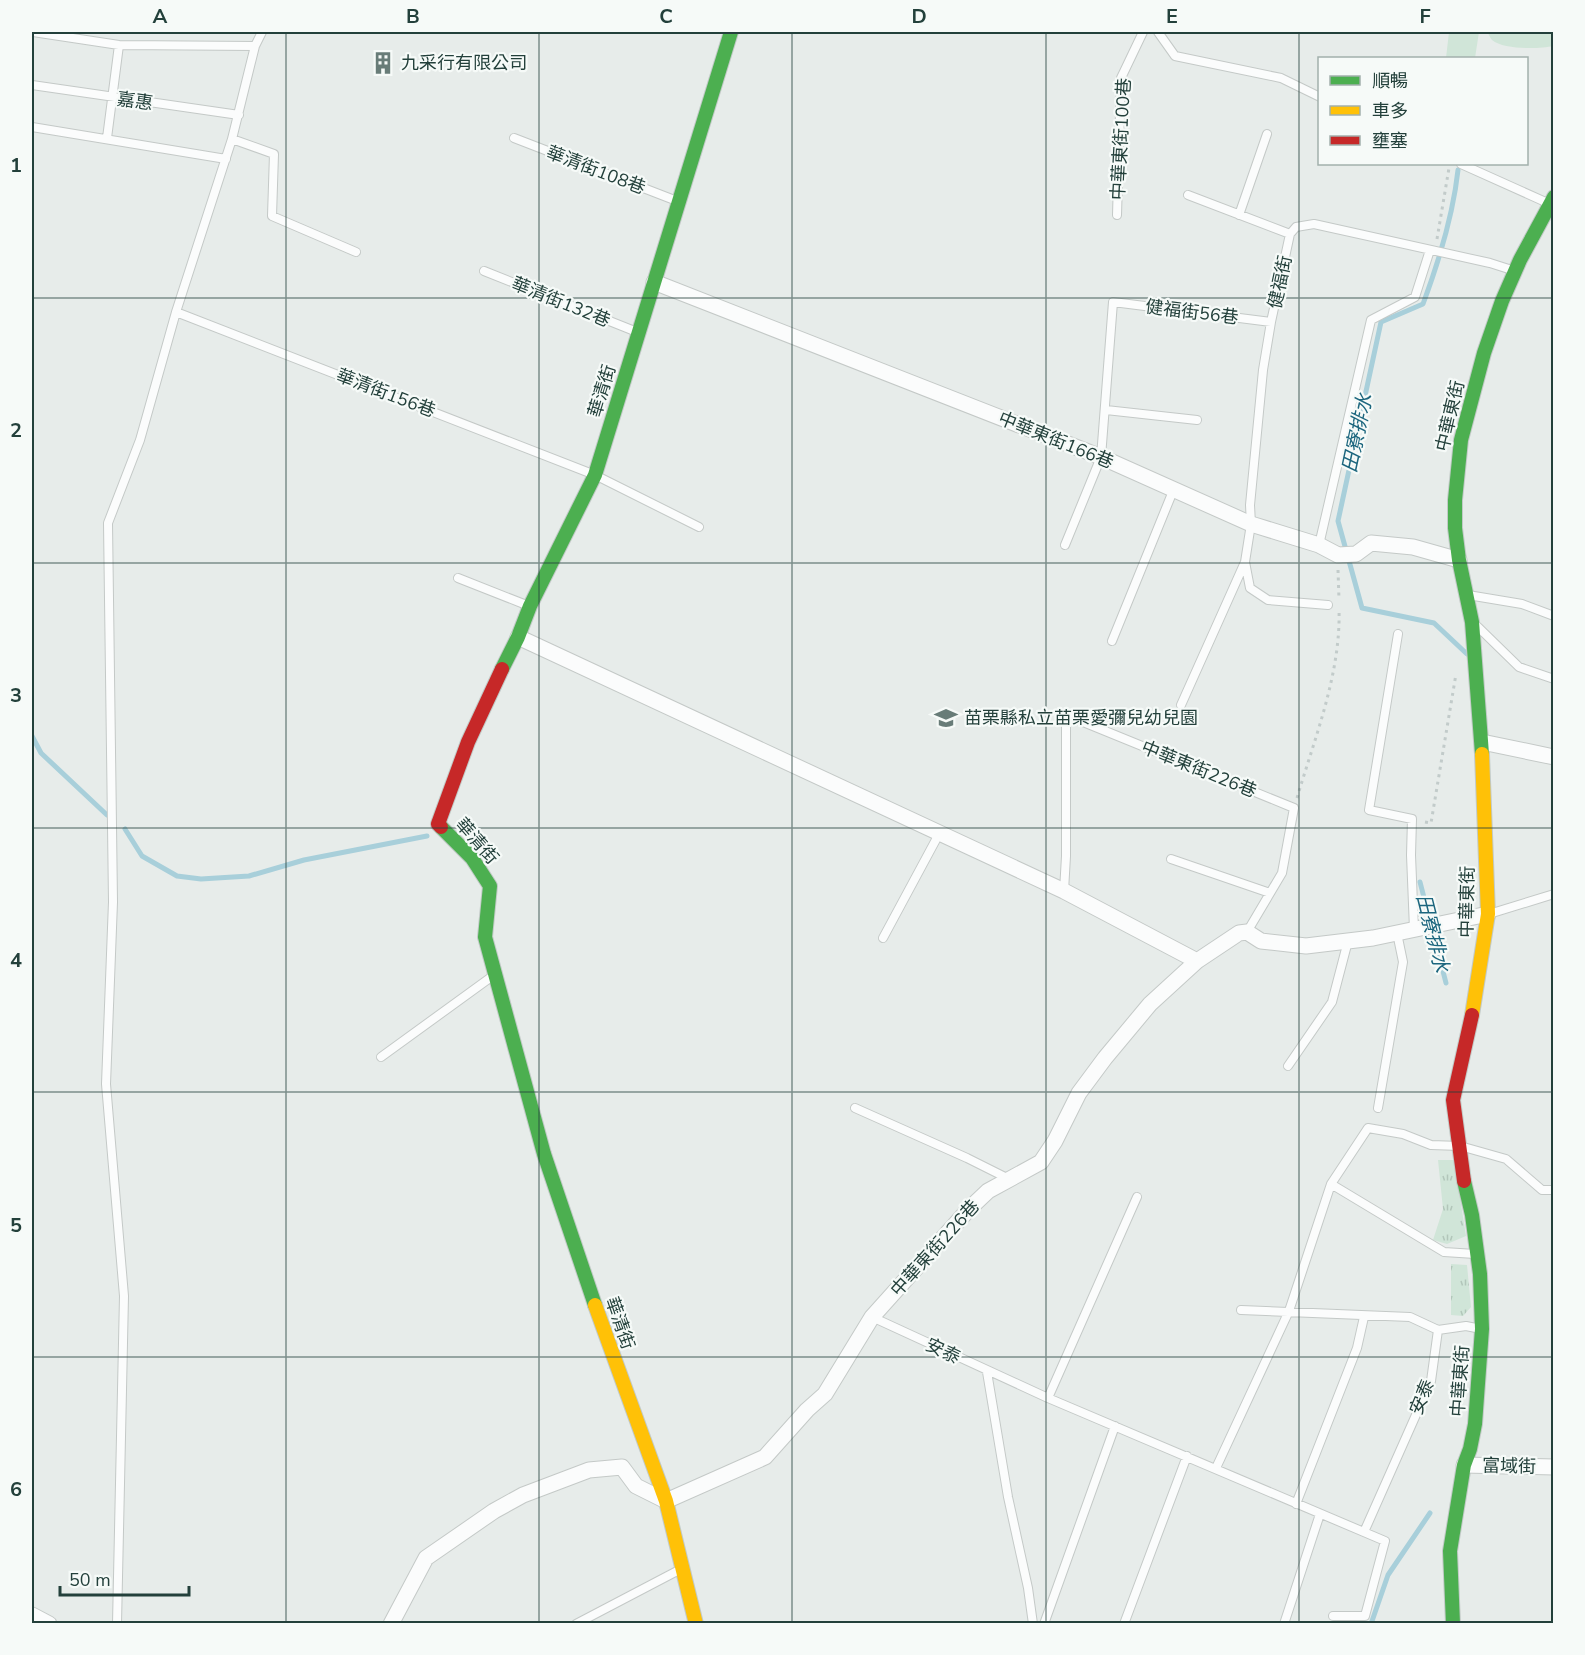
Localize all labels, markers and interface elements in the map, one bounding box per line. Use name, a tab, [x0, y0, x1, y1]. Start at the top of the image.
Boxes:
text: A	[153, 3, 168, 30]
text: B	[406, 3, 420, 30]
text: C	[659, 3, 673, 30]
text: D	[911, 3, 927, 30]
text: E	[1166, 3, 1178, 30]
text: F	[1419, 3, 1431, 30]
building icon: 九采行有限公司	[370, 50, 396, 76]
place label: 九采行有限公司	[401, 51, 527, 75]
legend	[1318, 57, 1528, 165]
text: 順暢	[1372, 69, 1408, 93]
street label: 中華東街100巷	[1106, 77, 1136, 201]
street label: 嘉惠	[116, 87, 154, 115]
text: 車多	[1372, 99, 1408, 123]
text: 壅塞	[1372, 129, 1408, 153]
street label: 華清街108巷	[543, 140, 649, 200]
text: 1	[10, 152, 22, 179]
street label: 健福街	[1263, 253, 1297, 311]
street label: 華清街132巷	[508, 271, 614, 333]
street label: 健福街56巷	[1144, 294, 1240, 330]
street label: 華清街	[583, 362, 621, 420]
street label: 華清街156巷	[333, 363, 439, 423]
street label: 中華東街	[1430, 378, 1470, 454]
water label: 田寮排水	[1336, 390, 1379, 475]
street label: 中華東街166巷	[995, 406, 1117, 474]
text: 2	[10, 417, 22, 444]
text: 3	[10, 682, 22, 709]
school or university icon: 苗栗縣私立苗栗愛彌兒幼兒園	[933, 705, 959, 731]
place label: 苗栗縣私立苗栗愛彌兒幼兒園	[964, 706, 1198, 730]
street label: 中華東街226巷	[1138, 735, 1260, 803]
street label: 華清街	[450, 813, 504, 869]
street label: 中華東街	[1454, 866, 1480, 938]
water label: 田寮排水	[1410, 891, 1456, 976]
text: 4	[10, 947, 22, 974]
street label: 中華東街226巷	[885, 1194, 985, 1302]
text: 5	[10, 1212, 22, 1239]
street label: 華清街	[600, 1294, 640, 1352]
street label: 安泰	[922, 1333, 964, 1369]
street label: 中華東街	[1446, 1344, 1474, 1418]
street label: 安泰	[1404, 1376, 1440, 1418]
street label: 富域街	[1482, 1454, 1536, 1478]
text: 6	[10, 1476, 22, 1503]
scale bar	[60, 1559, 189, 1597]
text: 50 m	[69, 1568, 111, 1592]

